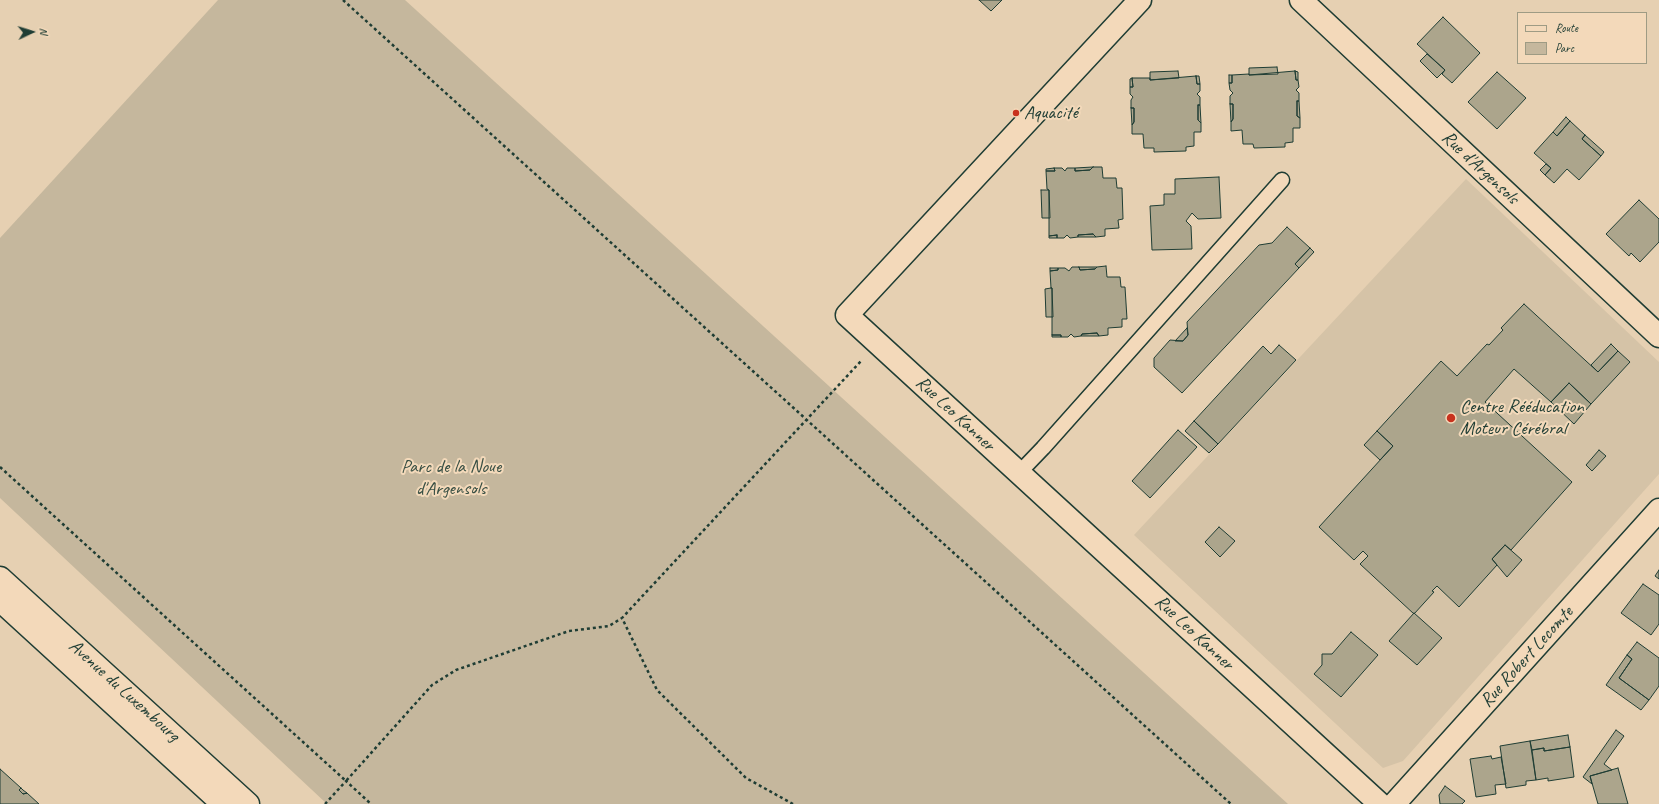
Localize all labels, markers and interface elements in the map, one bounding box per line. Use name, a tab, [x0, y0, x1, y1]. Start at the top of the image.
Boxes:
north arrow	[12, 12, 52, 52]
legend	[1517, 12, 1647, 64]
text: Route	[1555, 20, 1578, 36]
text: N	[37, 27, 51, 35]
text: Parc	[1555, 40, 1574, 56]
place label: Aquacité	[1024, 102, 1078, 124]
marker: Aquacité	[1011, 108, 1021, 118]
street label: Rue d'Argensols	[1437, 126, 1523, 210]
street label: Rue Leo Kanner	[911, 372, 999, 456]
place label: Centre Rééducation Moteur Cérébral	[1460, 396, 1584, 440]
marker: Centre Rééducation Moteur Cérébral	[1445, 412, 1457, 424]
park label: Parc de la Noue d'Argensols	[401, 456, 501, 500]
street label: Rue Leo Kanner	[1150, 591, 1238, 675]
street label: Rue Robert Lecomte	[1476, 602, 1578, 712]
street label: Avenue du Luxembourg	[64, 635, 184, 747]

